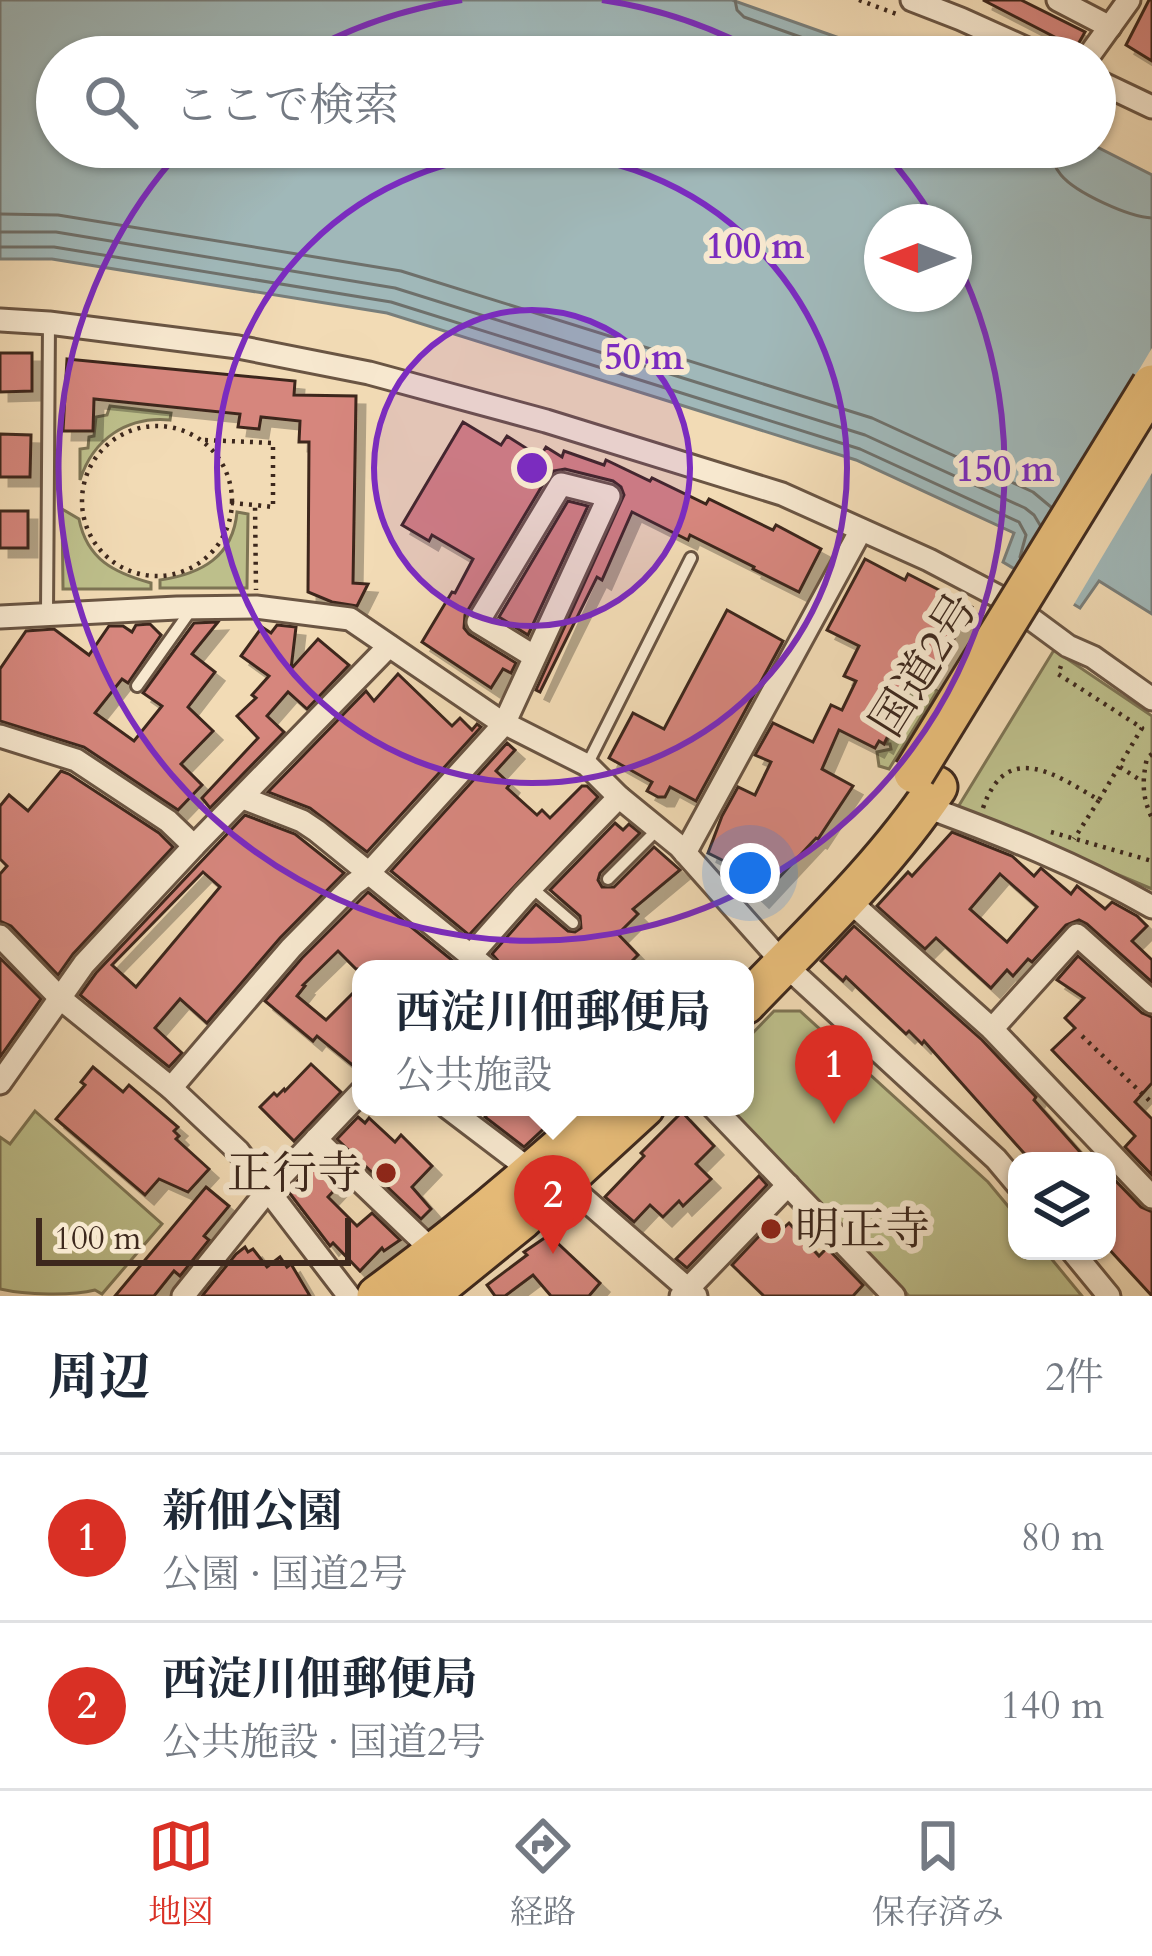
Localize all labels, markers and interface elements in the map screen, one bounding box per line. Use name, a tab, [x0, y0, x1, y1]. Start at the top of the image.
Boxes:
search box	[36, 36, 1116, 168]
icon: search	[78, 69, 144, 135]
text: ここで検索	[174, 75, 399, 136]
north arrow	[864, 204, 972, 312]
text: 100 m	[706, 222, 805, 271]
text: 50 m	[604, 333, 685, 382]
text: 150 m	[956, 445, 1055, 494]
centre of rings	[511, 447, 553, 489]
street label: 国道2号	[856, 582, 992, 748]
your location	[720, 843, 780, 903]
popup	[352, 960, 754, 1116]
text: 西淀川佃郵便局	[395, 982, 711, 1043]
pin: 1	[795, 1025, 873, 1124]
text: 公共施設	[395, 1049, 552, 1102]
place label: 正行寺	[227, 1143, 362, 1204]
map controls	[1008, 1152, 1116, 1260]
button: layers	[1008, 1152, 1116, 1260]
pin: 2	[514, 1155, 592, 1254]
marker: 正行寺	[373, 1160, 399, 1186]
place label: 明正寺	[795, 1199, 930, 1260]
scale bar	[36, 1212, 351, 1265]
text: 100 m	[54, 1216, 141, 1261]
marker: 明正寺	[758, 1216, 784, 1242]
text: 周辺	[48, 1343, 150, 1413]
text: 2件	[1045, 1351, 1104, 1404]
text: 新佃公園	[162, 1481, 342, 1542]
text: 1	[77, 1511, 97, 1564]
text: 80 m	[1021, 1511, 1104, 1564]
text: 公園 · 国道2号	[162, 1548, 408, 1601]
text: 西淀川佃郵便局	[162, 1649, 477, 1710]
text: 2	[77, 1679, 97, 1732]
text: 140 m	[1001, 1679, 1104, 1732]
text: 公共施設 · 国道2号	[162, 1716, 486, 1769]
tab: 地図	[148, 1813, 214, 1935]
tab: 経路	[510, 1813, 576, 1935]
tab: 保存済み	[872, 1813, 1004, 1935]

